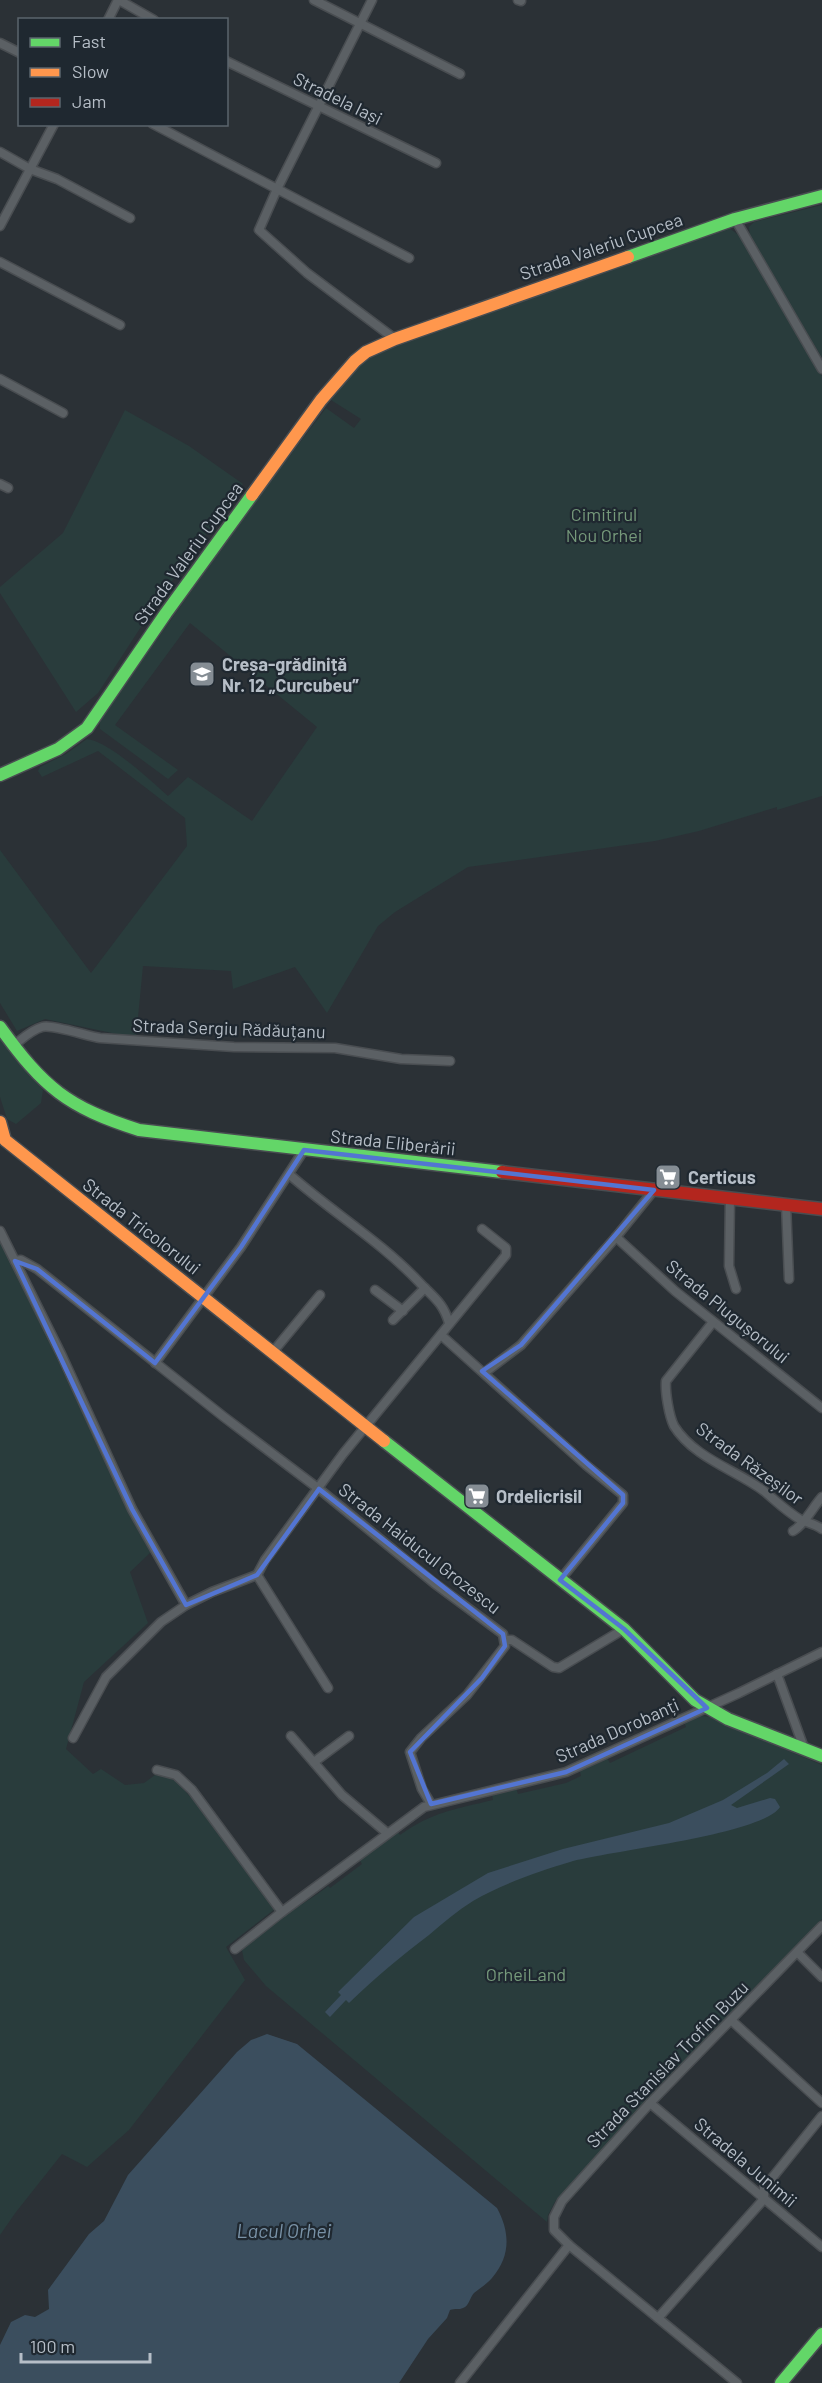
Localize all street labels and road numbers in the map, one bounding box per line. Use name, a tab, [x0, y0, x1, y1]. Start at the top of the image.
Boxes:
street label: Stradela Iași	[290, 67, 386, 129]
street label: Strada Valeriu Cupcea	[517, 208, 685, 284]
street label: Strada Valeriu Cupcea	[129, 477, 247, 629]
street label: Strada Sergiu Rădăuțanu	[132, 1014, 326, 1042]
street label: Strada Eliberării	[329, 1124, 457, 1160]
street label: Strada Tricolorului	[79, 1173, 205, 1279]
street label: Strada Plugușorului	[662, 1255, 794, 1367]
street label: Strada Răzeșilor	[692, 1417, 808, 1509]
street label: Strada Haiducul Grozescu	[335, 1478, 505, 1618]
street label: Strada Dorobanți	[552, 1693, 682, 1767]
street label: Strada Stanislav Trofim Buzu	[581, 1976, 753, 2152]
street label: Stradela Junimii	[690, 2113, 802, 2211]

